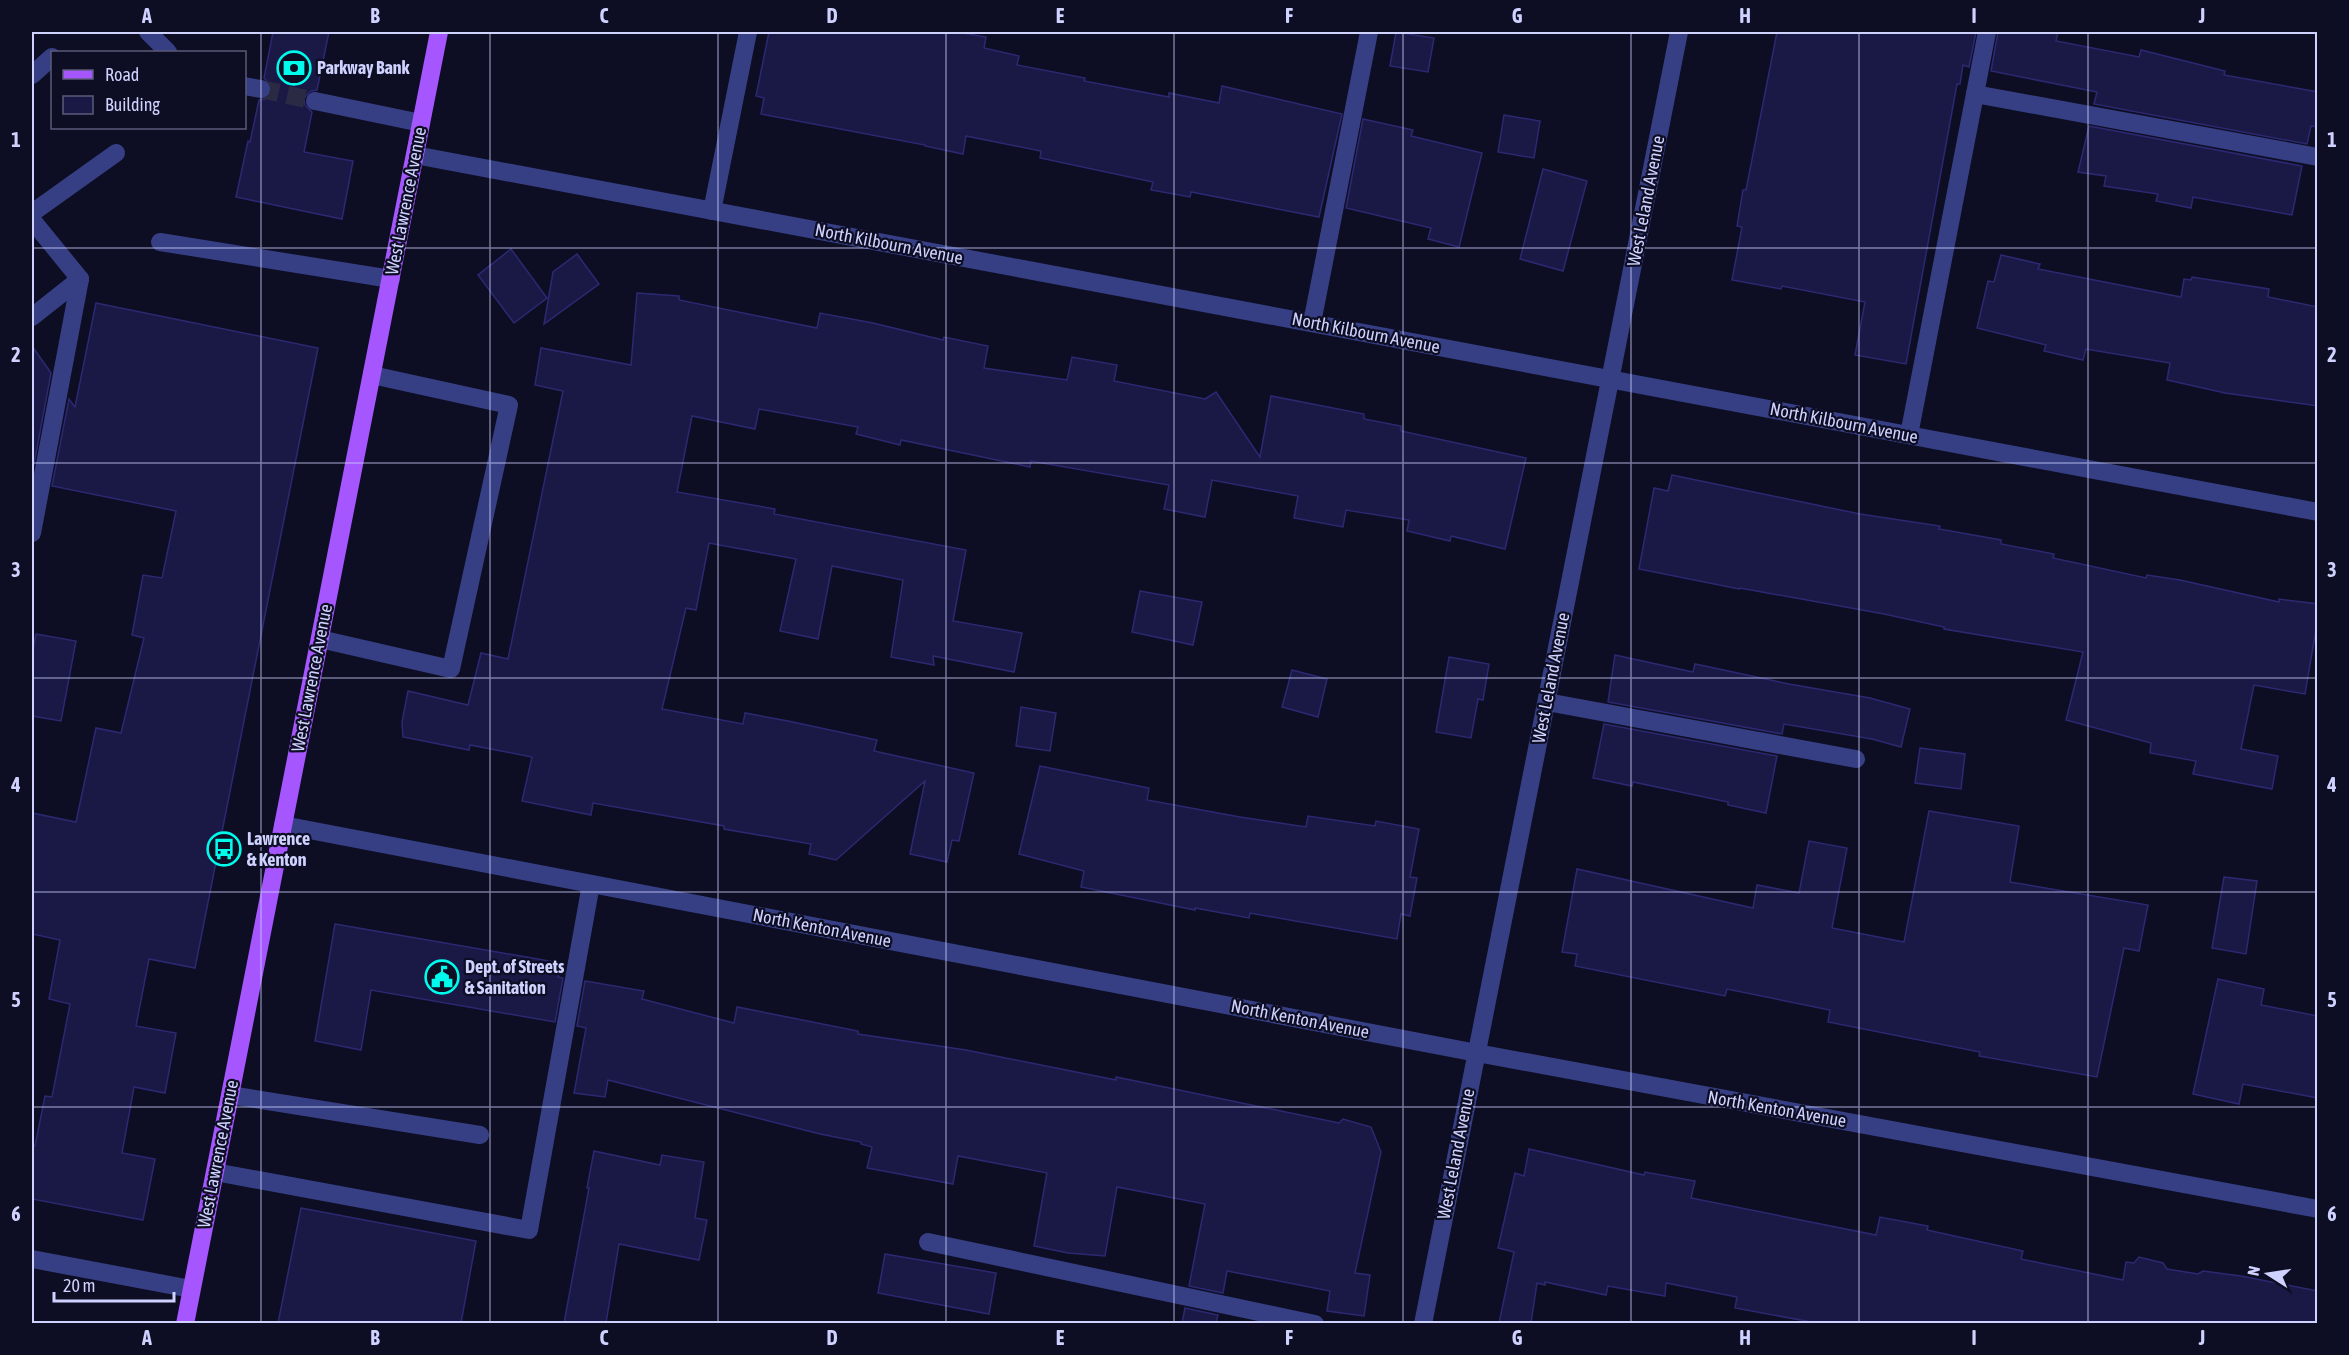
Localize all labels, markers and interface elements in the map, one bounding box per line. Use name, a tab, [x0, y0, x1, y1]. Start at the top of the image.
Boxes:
text: A	[141, 4, 152, 27]
text: B	[370, 4, 380, 27]
text: C	[600, 4, 609, 27]
text: D	[826, 4, 838, 27]
text: E	[1056, 4, 1065, 27]
text: F	[1285, 4, 1293, 27]
text: G	[1512, 4, 1523, 27]
text: H	[1739, 4, 1751, 27]
text: I	[1971, 4, 1977, 27]
text: J	[2198, 4, 2205, 27]
bank icon: Parkway Bank	[276, 50, 312, 86]
legend	[51, 51, 246, 129]
place label: Parkway Bank	[317, 57, 411, 78]
text: Road	[105, 64, 139, 85]
text: Building	[105, 94, 160, 115]
street label: West Lawrence Avenue	[381, 125, 430, 277]
text: 1	[11, 128, 21, 151]
text: 1	[2327, 128, 2337, 151]
street label: West Leland Avenue	[1623, 134, 1668, 268]
street label: North Kilbourn Avenue	[813, 219, 965, 268]
street label: North Kilbourn Avenue	[1290, 308, 1442, 357]
text: 2	[11, 343, 21, 366]
text: 2	[2327, 343, 2337, 366]
street label: North Kilbourn Avenue	[1768, 398, 1920, 447]
text: 3	[11, 558, 21, 581]
text: 3	[2327, 558, 2337, 581]
street label: West Lawrence Avenue	[287, 602, 336, 754]
street label: West Leland Avenue	[1528, 611, 1573, 745]
text: 4	[10, 773, 21, 796]
text: 4	[2326, 773, 2337, 796]
place label: Lawrence & Kenton	[247, 828, 310, 870]
bus stop icon: Lawrence & Kenton	[206, 831, 242, 867]
street label: North Kenton Avenue	[751, 904, 893, 951]
place label: Dept. of Streets & Sanitation	[465, 956, 565, 998]
public building icon: Dept. of Streets & Sanitation	[424, 959, 460, 995]
text: 5	[11, 988, 21, 1011]
text: 5	[2327, 988, 2337, 1011]
street label: North Kenton Avenue	[1229, 995, 1371, 1042]
street label: West Lawrence Avenue	[193, 1078, 242, 1230]
street label: North Kenton Avenue	[1706, 1086, 1848, 1131]
street label: West Leland Avenue	[1433, 1087, 1478, 1221]
text: 6	[11, 1202, 21, 1225]
text: 6	[2327, 1202, 2337, 1225]
north arrow	[2238, 1244, 2298, 1304]
text: N	[2244, 1264, 2263, 1277]
scale bar	[54, 1265, 174, 1303]
text: 20 m	[63, 1275, 95, 1296]
text: A	[141, 1326, 152, 1349]
text: B	[370, 1326, 380, 1349]
text: C	[600, 1326, 609, 1349]
text: D	[826, 1326, 838, 1349]
text: E	[1056, 1326, 1065, 1349]
text: F	[1285, 1326, 1293, 1349]
text: G	[1512, 1326, 1523, 1349]
text: H	[1739, 1326, 1751, 1349]
text: I	[1971, 1326, 1977, 1349]
text: J	[2198, 1326, 2205, 1349]

